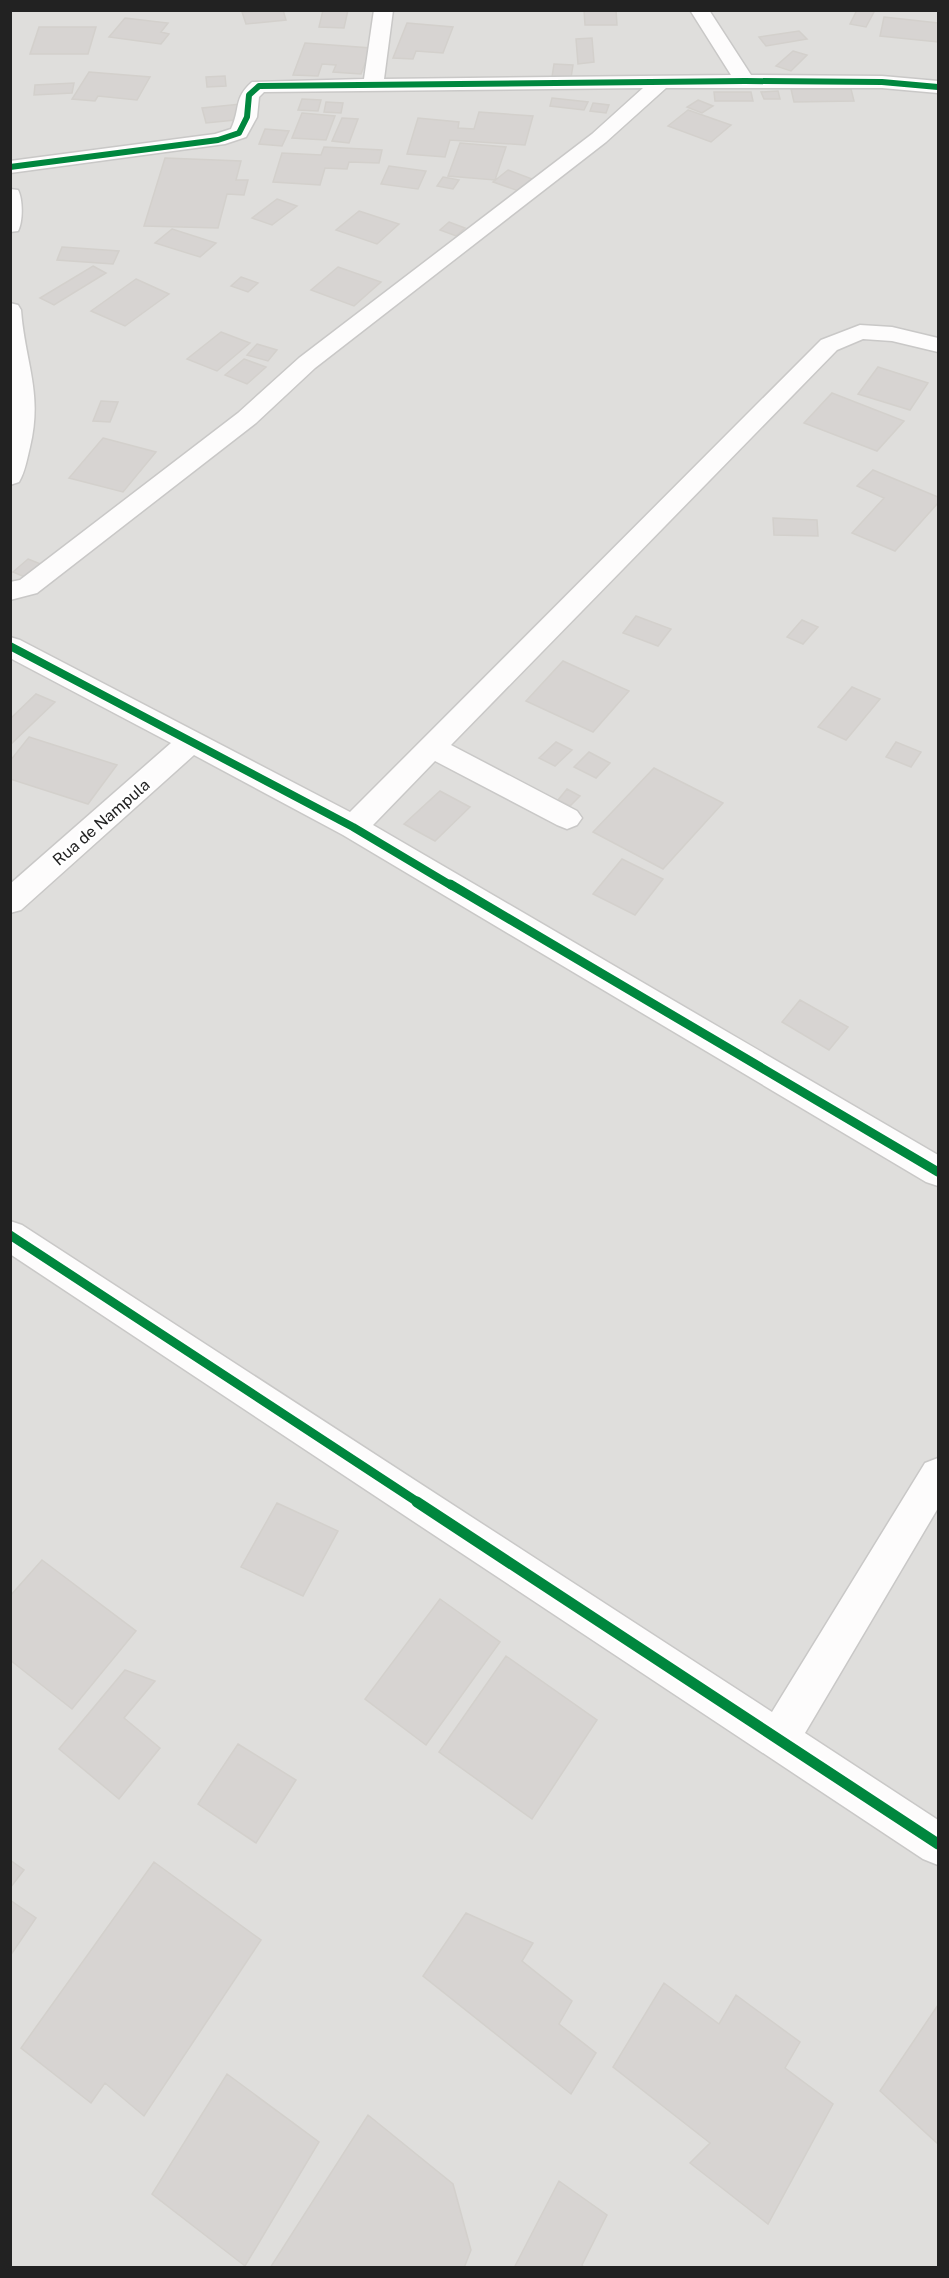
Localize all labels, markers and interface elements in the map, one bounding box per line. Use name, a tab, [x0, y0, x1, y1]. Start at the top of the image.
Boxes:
street label: Rua de Nampula	[49, 775, 154, 870]

